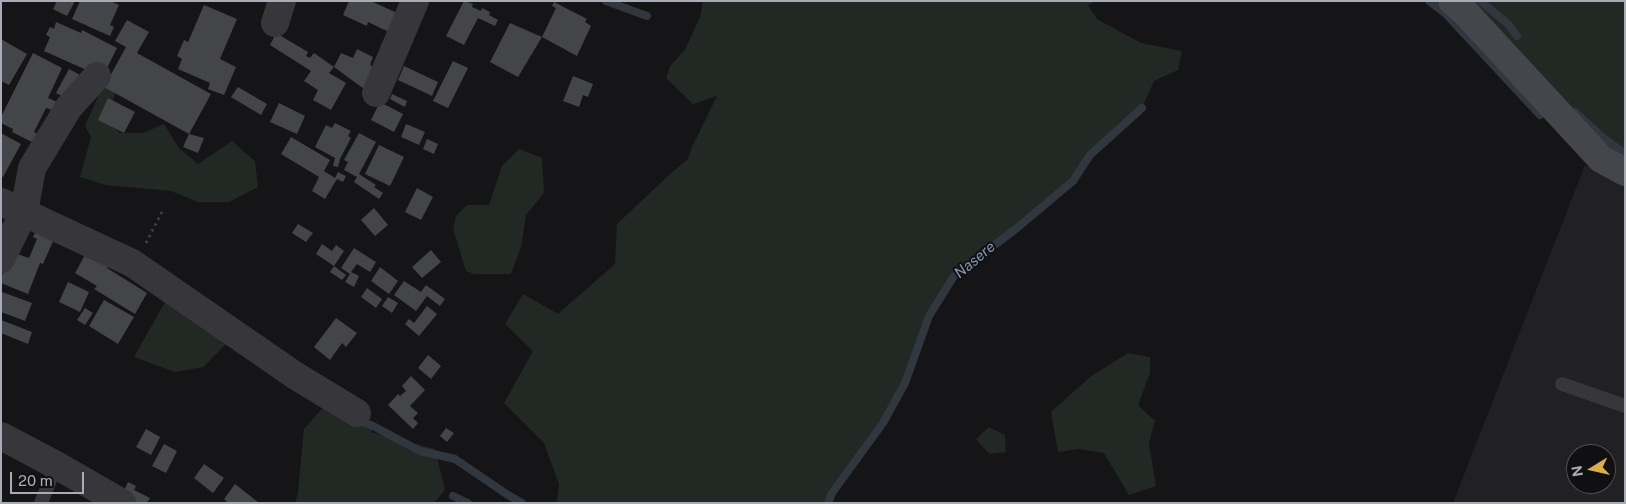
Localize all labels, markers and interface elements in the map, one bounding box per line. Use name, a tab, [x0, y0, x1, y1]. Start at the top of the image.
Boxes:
water label: Nasere	[951, 238, 999, 282]
north arrow	[1566, 444, 1616, 494]
scale bar	[12, 462, 86, 494]
text: N	[1568, 465, 1586, 478]
text: 20 m	[18, 472, 53, 489]

